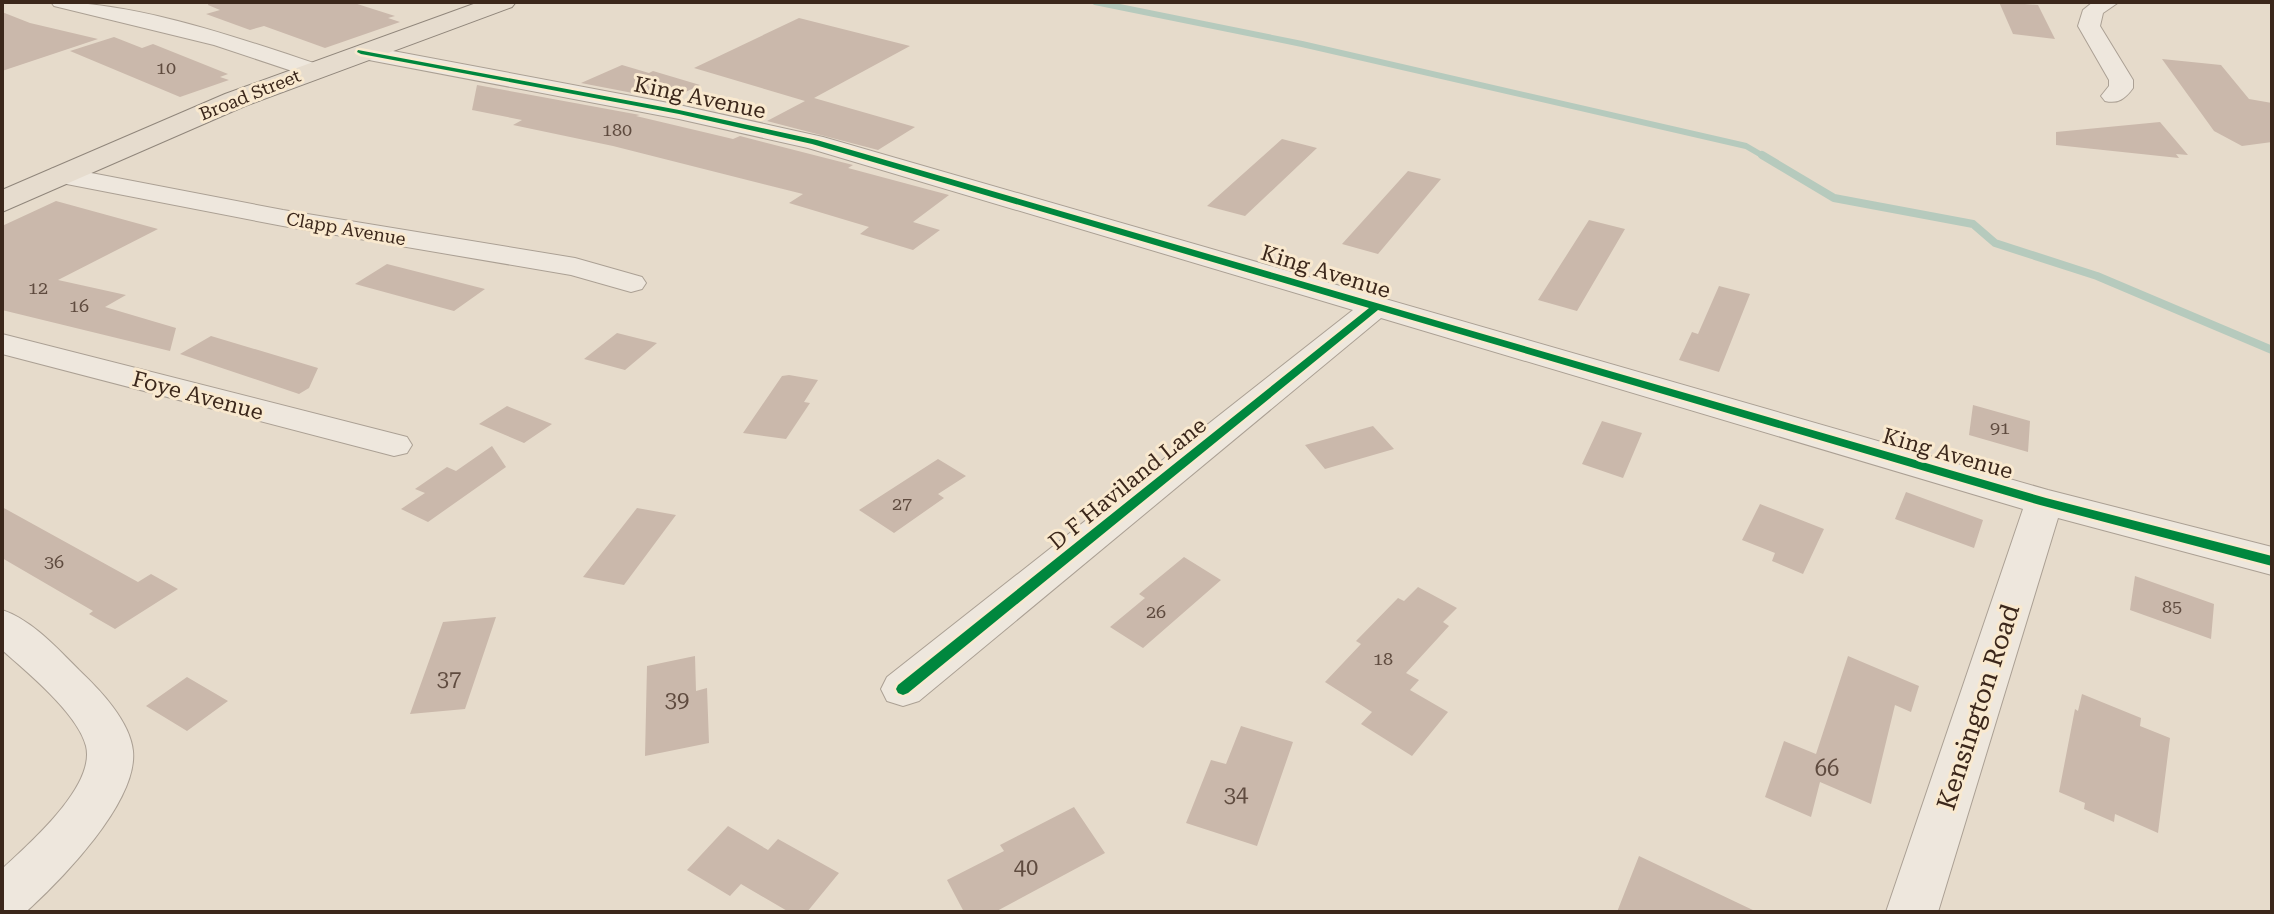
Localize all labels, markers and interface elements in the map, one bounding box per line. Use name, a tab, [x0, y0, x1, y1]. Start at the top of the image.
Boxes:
house number: 10	[156, 57, 176, 78]
street label: Broad Street	[196, 65, 304, 124]
street label: King Avenue	[632, 71, 768, 124]
house number: 180	[602, 119, 632, 140]
street label: Clapp Avenue	[285, 208, 408, 249]
street label: King Avenue	[1258, 240, 1394, 303]
house number: 12	[28, 277, 48, 298]
house number: 16	[69, 295, 89, 316]
street label: Foye Avenue	[130, 366, 266, 425]
street label: D F Haviland Lane	[1044, 412, 1211, 555]
house number: 91	[1990, 417, 2010, 438]
street label: King Avenue	[1880, 423, 2016, 484]
house number: 27	[892, 493, 912, 514]
house number: 36	[44, 551, 64, 572]
house number: 85	[2162, 596, 2182, 617]
street label: Kensington Road	[1931, 600, 2026, 814]
house number: 26	[1146, 601, 1166, 622]
house number: 18	[1373, 648, 1393, 669]
house number: 37	[437, 666, 461, 691]
house number: 39	[665, 687, 689, 712]
house number: 66	[1815, 756, 1839, 781]
house number: 34	[1224, 782, 1249, 807]
house number: 40	[1014, 855, 1038, 880]

